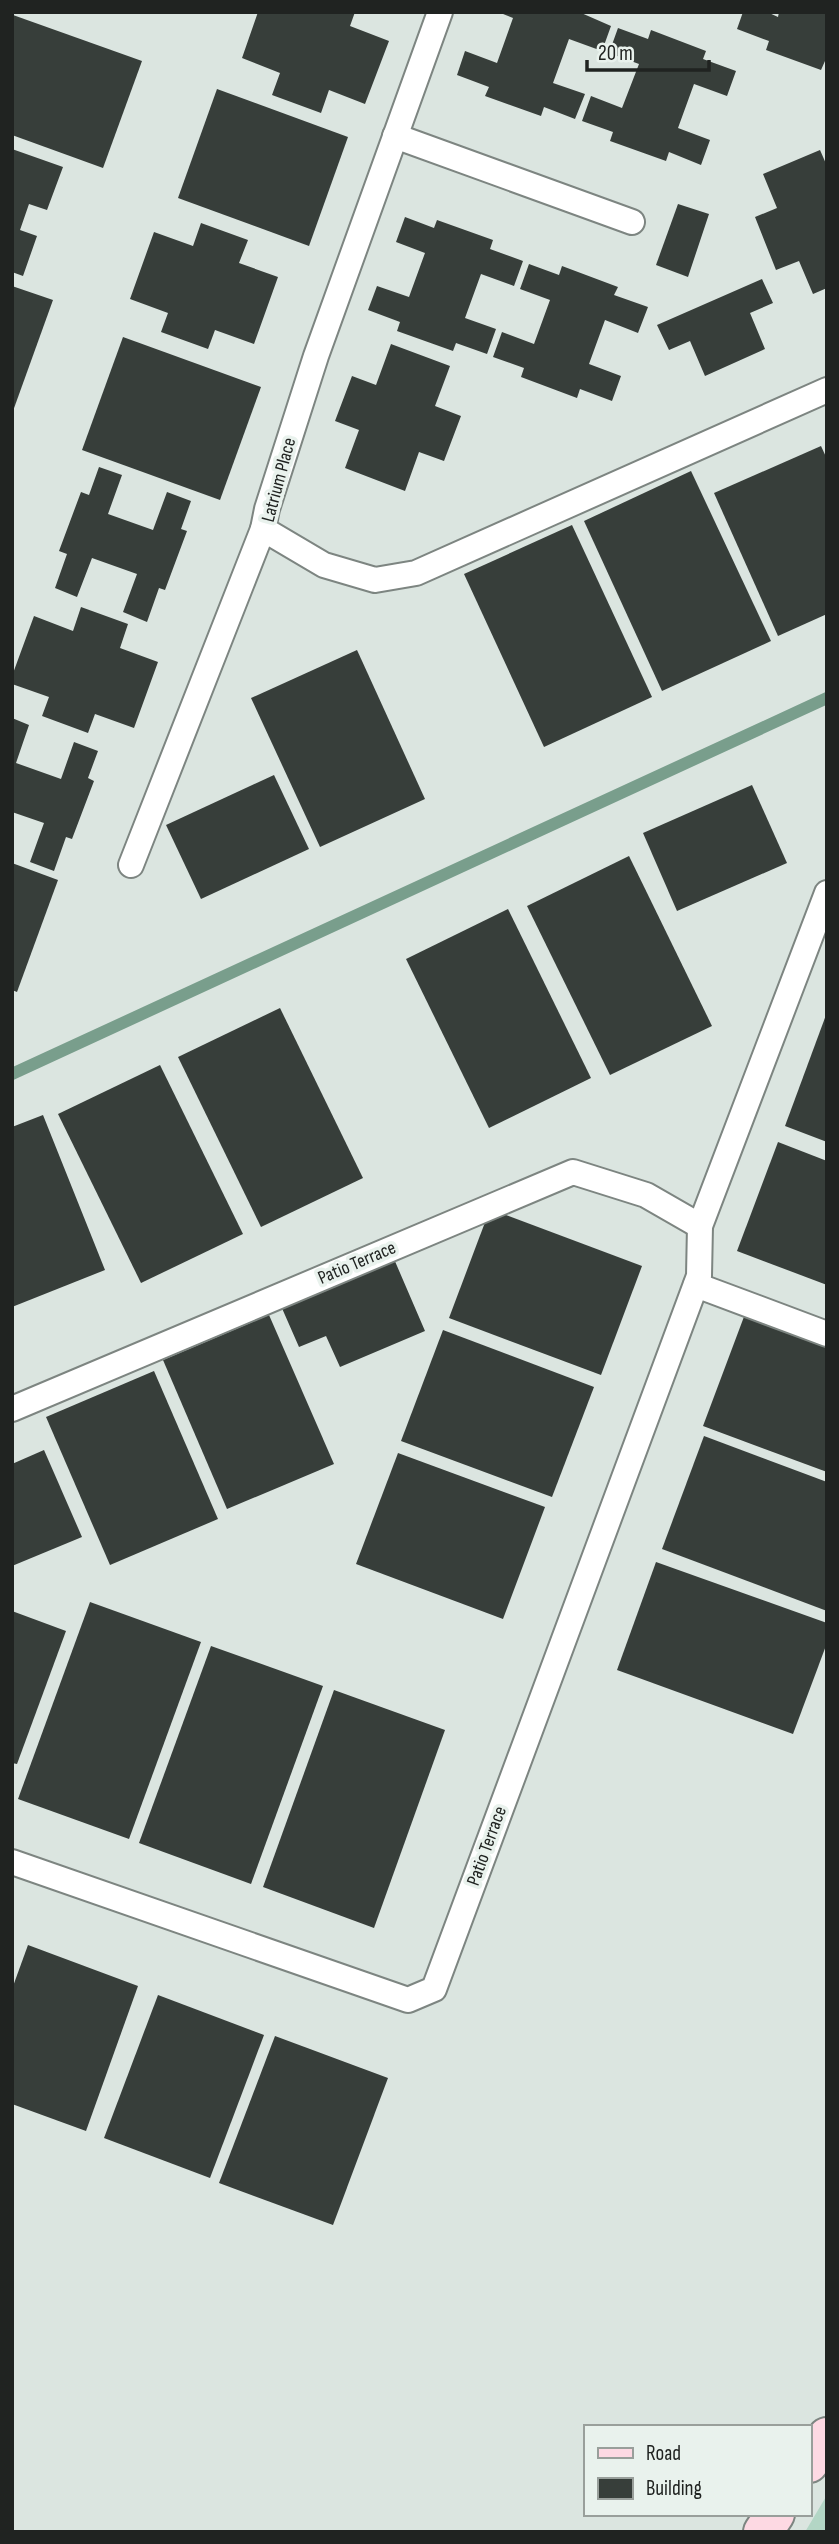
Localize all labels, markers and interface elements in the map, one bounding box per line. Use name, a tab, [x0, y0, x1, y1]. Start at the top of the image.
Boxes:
scale bar	[587, 28, 710, 72]
text: 20 m	[598, 41, 633, 66]
street label: Latrium Place	[257, 435, 301, 525]
street label: Patio Terrace	[315, 1236, 399, 1290]
street label: Patio Terrace	[462, 1803, 512, 1889]
legend	[584, 2425, 811, 2516]
text: Road	[646, 2441, 681, 2466]
text: Building	[646, 2476, 702, 2501]

